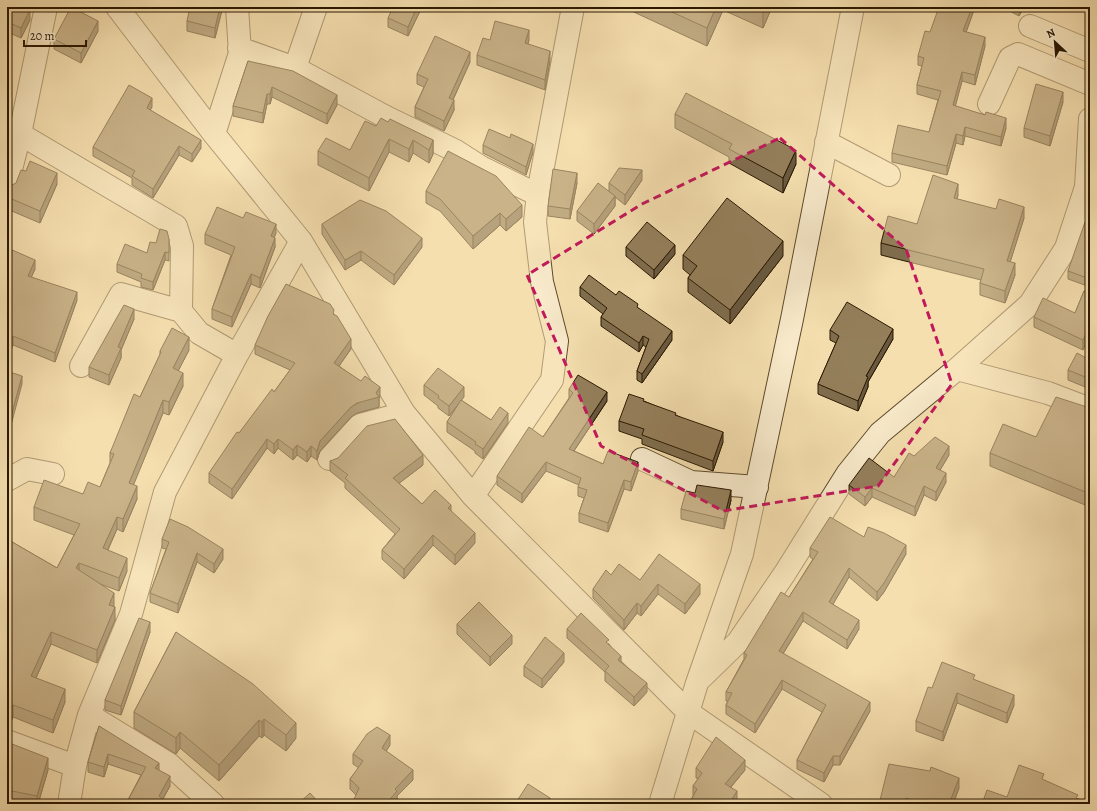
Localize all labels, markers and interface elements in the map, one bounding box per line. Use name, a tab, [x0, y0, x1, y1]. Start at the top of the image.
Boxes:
scale bar	[24, 22, 86, 48]
north arrow	[1035, 22, 1075, 62]
text: N	[1044, 25, 1058, 42]
text: 20 m	[30, 28, 54, 44]

